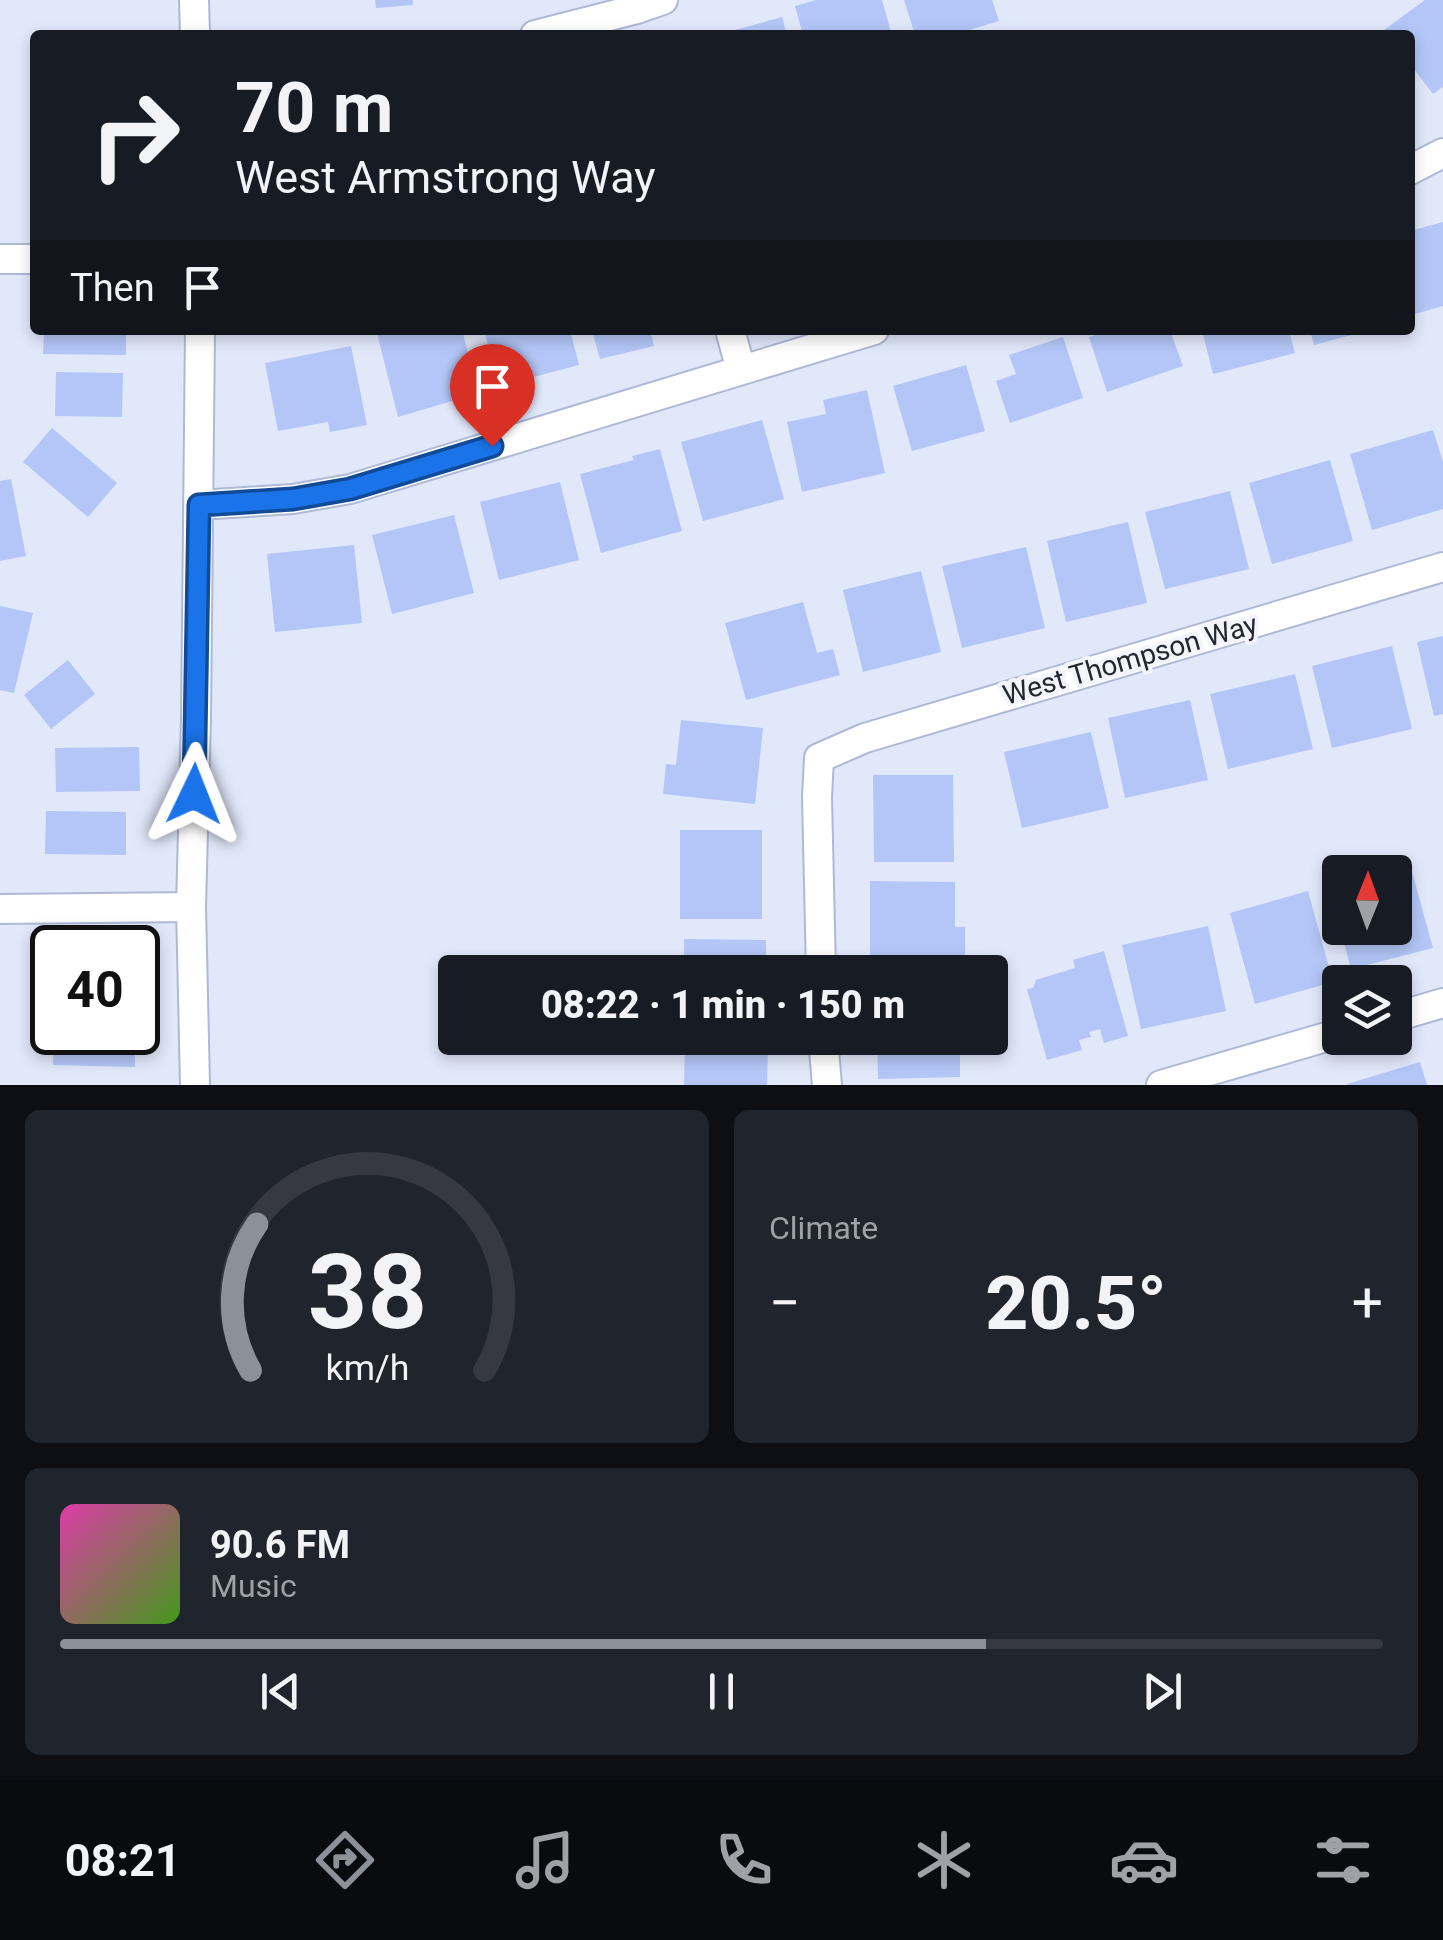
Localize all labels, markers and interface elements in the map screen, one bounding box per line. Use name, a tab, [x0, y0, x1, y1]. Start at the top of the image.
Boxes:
text: 70 m	[235, 67, 393, 149]
icon: right	[70, 70, 200, 200]
text: West Armstrong Way	[235, 151, 656, 204]
icon: arrive	[175, 260, 230, 315]
text: Then	[70, 266, 155, 310]
pin	[450, 344, 535, 447]
icon: arrive	[465, 359, 520, 414]
street label: West Thompson Way	[999, 607, 1261, 712]
position arrow	[142, 742, 246, 846]
north arrow	[1322, 855, 1412, 945]
map controls	[1322, 855, 1412, 1055]
speed limit sign: 40	[30, 925, 160, 1055]
button: layers	[1322, 965, 1412, 1055]
text: 08:22 · 1 min · 150 m	[541, 983, 905, 1027]
text: Climate	[769, 1209, 878, 1247]
text: 38	[307, 1232, 427, 1353]
text: 20.5°	[985, 1259, 1167, 1347]
text: −	[769, 1271, 800, 1335]
text: +	[1352, 1271, 1383, 1335]
text: km/h	[325, 1347, 409, 1389]
text: 90.6 FM	[210, 1523, 350, 1567]
text: Music	[210, 1567, 297, 1605]
icon: previous	[253, 1664, 308, 1719]
icon: pause	[694, 1664, 749, 1719]
icon: next	[1135, 1664, 1190, 1719]
icon: directions	[310, 1825, 380, 1895]
icon: music	[510, 1825, 580, 1895]
icon: phone	[709, 1825, 779, 1895]
icon: climate	[909, 1825, 979, 1895]
icon: car	[1109, 1825, 1179, 1895]
icon: filters	[1308, 1825, 1378, 1895]
text: 08:21	[65, 1834, 181, 1887]

